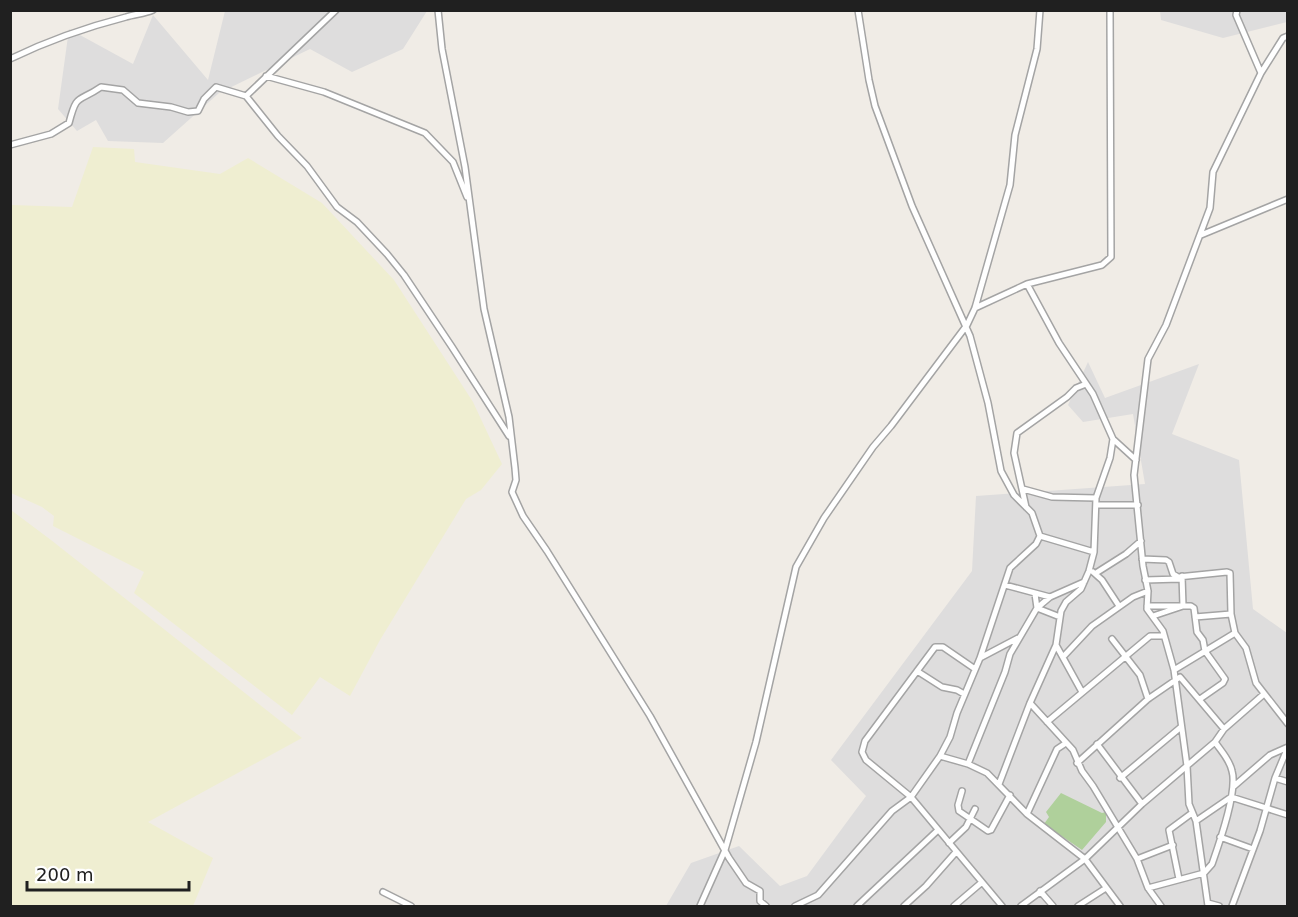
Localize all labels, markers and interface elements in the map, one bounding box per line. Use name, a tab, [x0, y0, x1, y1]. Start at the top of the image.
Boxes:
scale bar	[27, 854, 189, 892]
text: 200 m	[36, 864, 94, 885]

